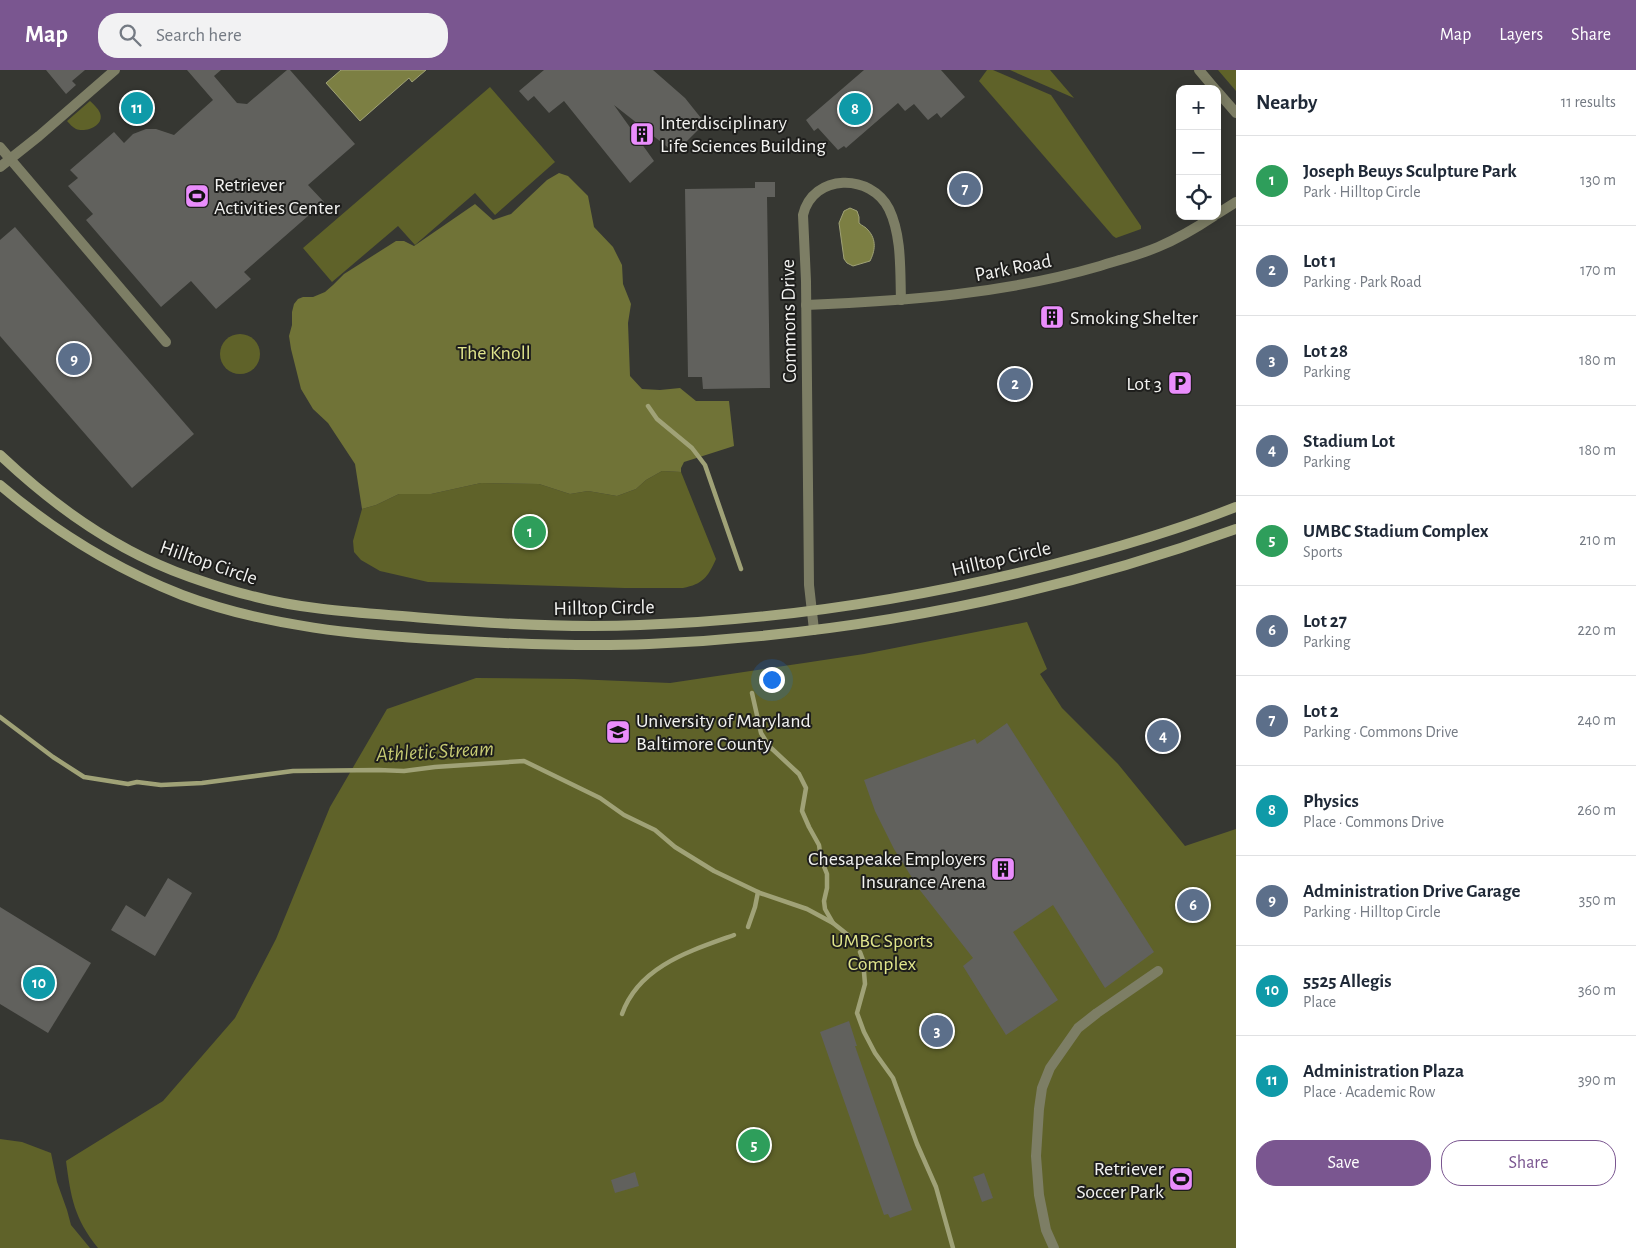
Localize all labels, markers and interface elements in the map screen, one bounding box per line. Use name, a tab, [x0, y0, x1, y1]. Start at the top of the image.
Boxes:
search box	[98, 13, 448, 58]
icon: search	[116, 21, 144, 49]
text: Map	[25, 23, 68, 47]
text: Search here	[156, 26, 242, 45]
text: Map	[1440, 26, 1471, 44]
text: Layers	[1499, 26, 1543, 44]
text: Share	[1571, 26, 1611, 44]
map controls	[1176, 85, 1221, 220]
button: +	[1176, 85, 1221, 130]
pin: 11	[121, 89, 153, 127]
pin: 8	[839, 90, 871, 128]
text: Nearby	[1256, 92, 1317, 113]
text: 11 results	[1561, 94, 1616, 110]
place label: Interdisciplinary Life Sciences Building	[660, 113, 826, 156]
building icon: Interdisciplinary Life Sciences Building	[629, 121, 655, 147]
button: −	[1176, 130, 1221, 175]
text: Joseph Beuys Sculpture Park	[1303, 162, 1517, 181]
pin: 7	[949, 170, 981, 208]
text: 1	[1269, 172, 1275, 188]
text: 130 m	[1580, 172, 1616, 188]
place label: Retriever Activities Center	[214, 175, 340, 218]
button: locate	[1176, 175, 1221, 220]
sports icon: Retriever Activities Center	[184, 183, 210, 209]
text: Park · Hilltop Circle	[1303, 184, 1421, 200]
street label: Park Road	[973, 251, 1053, 285]
text: Lot 1	[1303, 252, 1337, 271]
street label: Commons Drive	[778, 259, 800, 383]
text: 2	[1268, 262, 1276, 278]
text: 170 m	[1580, 262, 1616, 278]
text: Parking · Park Road	[1303, 274, 1422, 290]
building icon: Smoking Shelter	[1039, 304, 1065, 330]
place label: Smoking Shelter	[1070, 308, 1198, 328]
pin: 9	[58, 340, 90, 378]
text: Lot 28	[1303, 342, 1348, 361]
park label: The Knoll	[457, 343, 531, 363]
text: 3	[1269, 352, 1275, 368]
text: 180 m	[1579, 352, 1616, 368]
text: Parking	[1303, 364, 1351, 380]
pin: 2	[999, 365, 1031, 403]
parking icon: Lot 3	[1167, 370, 1193, 396]
place label: Lot 3	[1126, 374, 1162, 394]
text: Stadium Lot	[1303, 432, 1395, 451]
text: 4	[1268, 442, 1276, 458]
text: 180 m	[1579, 442, 1616, 458]
text: Parking	[1303, 454, 1351, 470]
pin: 1	[514, 513, 546, 551]
text: UMBC Stadium Complex	[1303, 522, 1489, 541]
text: 5	[1269, 532, 1275, 548]
text: 210 m	[1579, 532, 1616, 548]
street label: Hilltop Circle	[158, 537, 260, 589]
street label: Hilltop Circle	[950, 538, 1053, 580]
text: Sports	[1303, 544, 1343, 560]
street label: Hilltop Circle	[553, 597, 655, 619]
text: Lot 27	[1303, 612, 1347, 631]
text: 6	[1268, 622, 1276, 638]
text: 220 m	[1578, 622, 1616, 638]
text: Parking	[1303, 634, 1351, 650]
your location	[759, 667, 785, 693]
text: Lot 2	[1303, 702, 1339, 721]
place label: University of Maryland Baltimore County	[636, 711, 811, 754]
text: 7	[1269, 712, 1275, 728]
text: 240 m	[1577, 712, 1616, 728]
pin: 4	[1147, 717, 1179, 755]
school or university icon: University of Maryland Baltimore County	[605, 719, 631, 745]
text: Parking · Commons Drive	[1303, 724, 1458, 740]
water label: Athletic Stream	[374, 738, 495, 765]
text: Physics	[1303, 792, 1359, 811]
text: 8	[1268, 802, 1276, 818]
text: 260 m	[1577, 802, 1616, 818]
text: Place · Commons Drive	[1303, 814, 1444, 830]
place label: Chesapeake Employers Insurance Arena	[808, 849, 986, 892]
building icon: Chesapeake Employers Insurance Arena	[990, 856, 1016, 882]
text: Administration Drive Garage	[1303, 882, 1520, 901]
pin: 6	[1177, 886, 1209, 924]
text: 9	[1268, 892, 1276, 908]
text: 350 m	[1579, 892, 1616, 908]
text: Parking · Hilltop Circle	[1303, 904, 1441, 920]
park label: UMBC Sports Complex	[831, 931, 933, 974]
pin: 10	[23, 964, 55, 1002]
text: 5525 Allegis	[1303, 972, 1392, 991]
text: 10	[1265, 982, 1279, 998]
text: 360 m	[1578, 982, 1616, 998]
text: Place	[1303, 994, 1336, 1010]
pin: 3	[921, 1012, 953, 1050]
text: Administration Plaza	[1303, 1062, 1464, 1081]
text: 11	[1266, 1072, 1278, 1088]
text: 390 m	[1578, 1072, 1616, 1088]
text: Place · Academic Row	[1303, 1084, 1435, 1100]
pin: 5	[738, 1126, 770, 1164]
button: Save	[1256, 1140, 1431, 1186]
button: Share	[1441, 1140, 1616, 1186]
place label: Retriever Soccer Park	[1076, 1159, 1165, 1202]
sports icon: Retriever Soccer Park	[1168, 1166, 1194, 1192]

